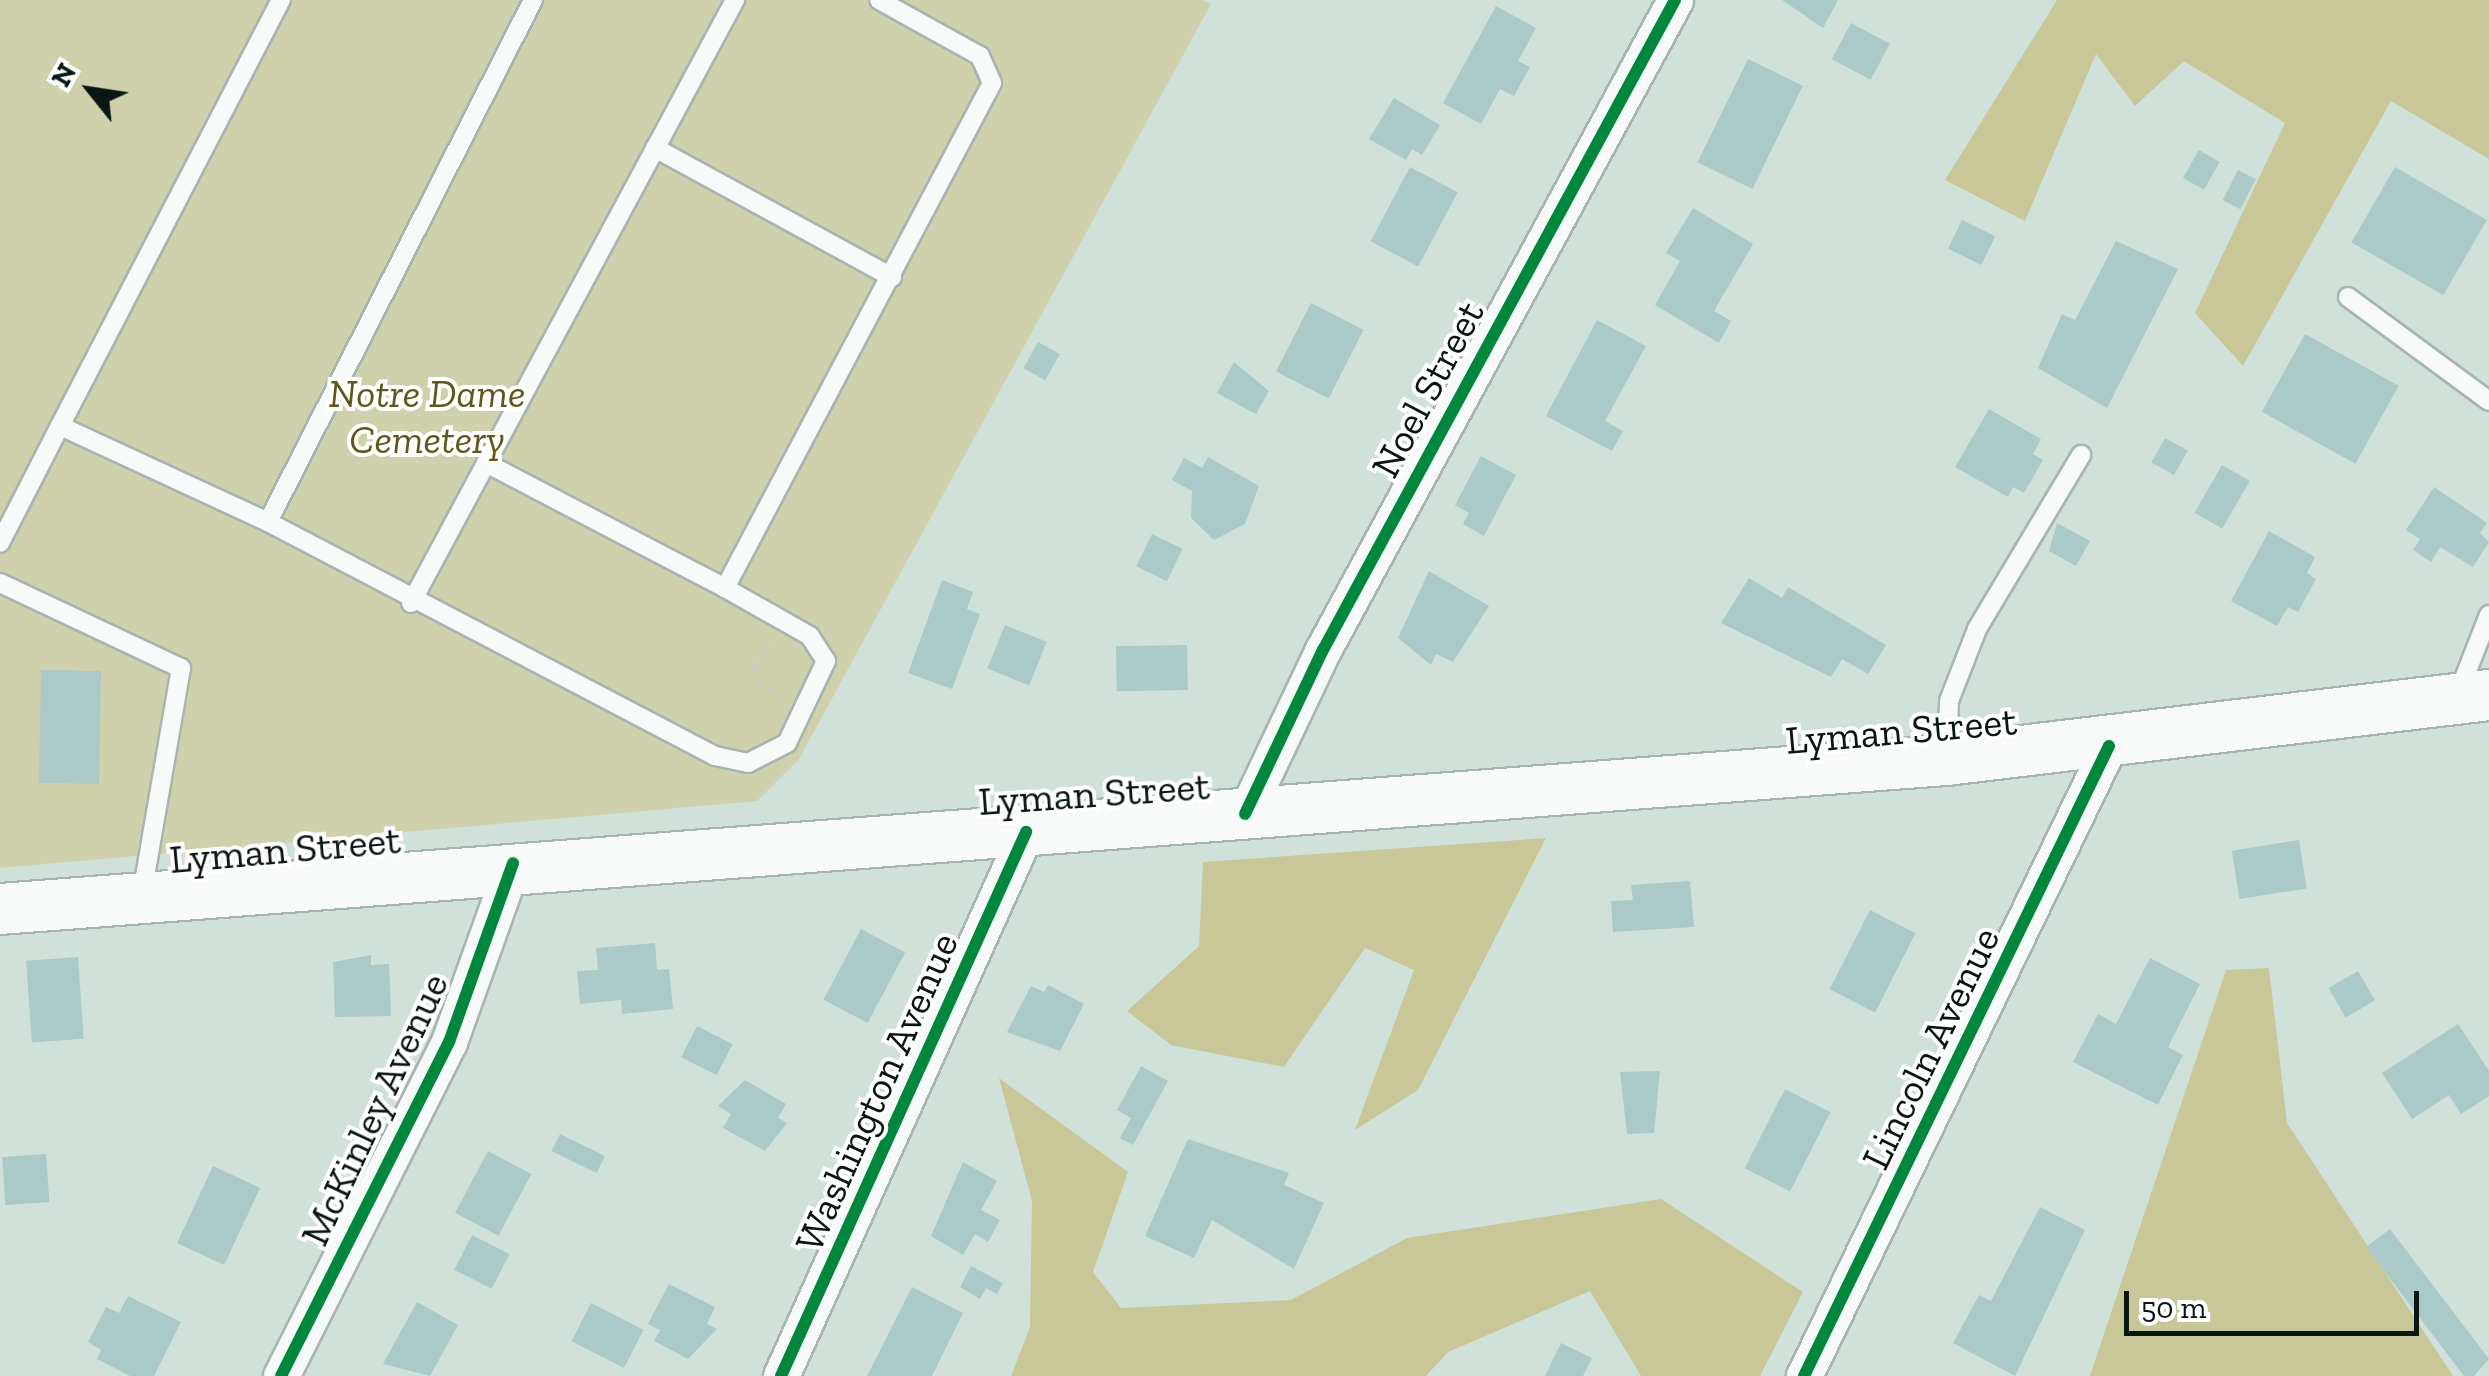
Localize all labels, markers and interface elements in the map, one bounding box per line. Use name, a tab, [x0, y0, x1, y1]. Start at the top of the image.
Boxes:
north arrow	[40, 40, 140, 140]
text: N	[44, 57, 83, 92]
street label: Noel Street	[1360, 292, 1494, 486]
park label: Notre Dame Cemetery	[328, 369, 526, 463]
street label: Lyman Street	[1783, 696, 2019, 764]
street label: Lyman Street	[977, 761, 1211, 825]
street label: Lyman Street	[167, 815, 403, 883]
street label: Lincoln Avenue	[1851, 919, 2009, 1177]
street label: Washington Avenue	[784, 925, 968, 1259]
street label: McKinley Avenue	[289, 964, 459, 1254]
scale bar	[2129, 1271, 2424, 1333]
text: 50 m	[2141, 1290, 2206, 1326]

